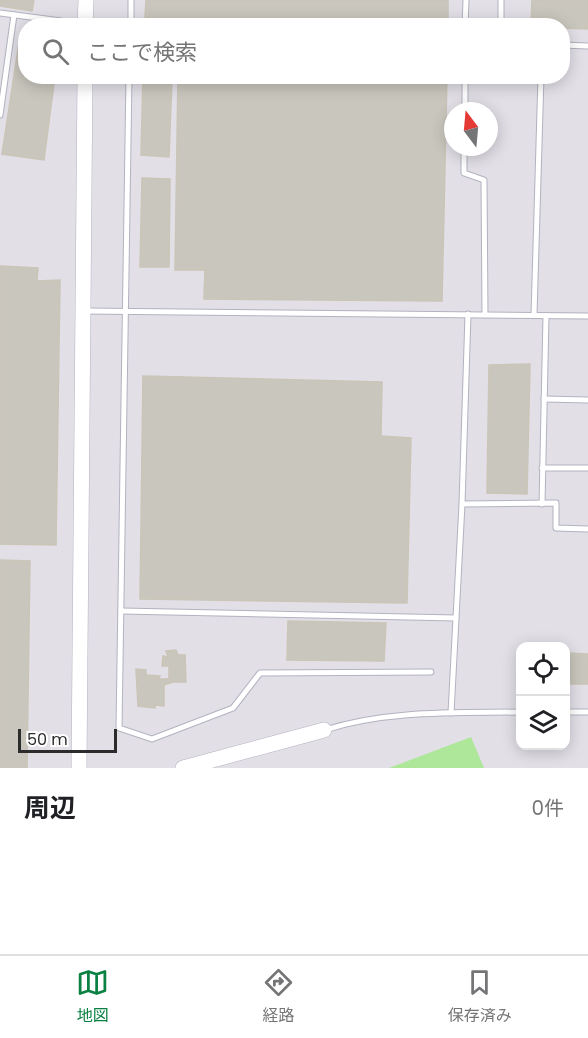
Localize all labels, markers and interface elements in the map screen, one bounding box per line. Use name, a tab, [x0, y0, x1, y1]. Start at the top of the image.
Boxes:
search box	[18, 18, 570, 84]
icon: search	[39, 35, 72, 68]
text: ここで検索	[87, 37, 197, 68]
north arrow	[444, 102, 498, 156]
map controls	[516, 642, 570, 750]
button: locate	[516, 642, 570, 696]
button: layers	[516, 696, 570, 750]
scale bar	[18, 726, 117, 754]
text: 50 m	[27, 728, 68, 751]
text: 周辺	[24, 790, 76, 826]
text: 0件	[531, 794, 564, 822]
tab: 地図	[76, 966, 109, 1028]
tab: 経路	[262, 966, 295, 1028]
tab: 保存済み	[448, 966, 512, 1028]

